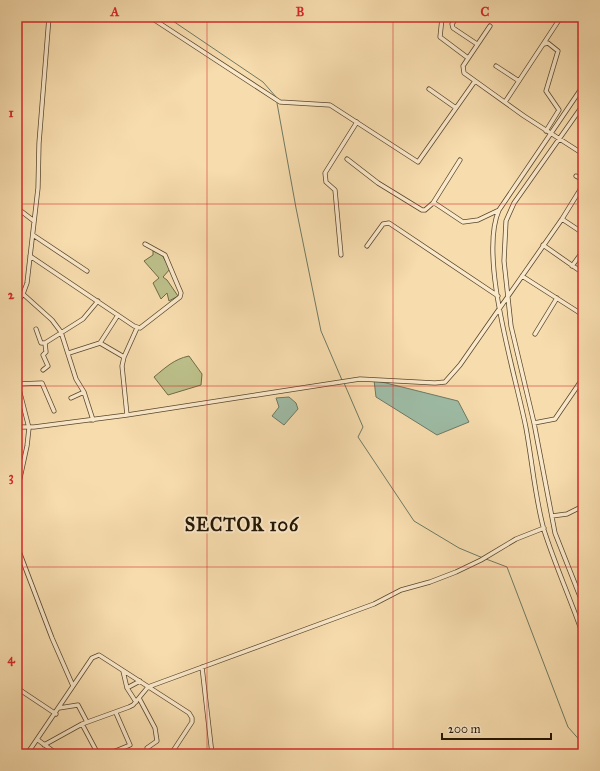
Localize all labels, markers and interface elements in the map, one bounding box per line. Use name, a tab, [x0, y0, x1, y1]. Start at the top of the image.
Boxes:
text: A	[110, 4, 120, 20]
text: B	[296, 4, 305, 20]
text: C	[481, 4, 490, 20]
text: 1	[8, 105, 14, 121]
text: 2	[8, 287, 15, 303]
text: 3	[8, 469, 14, 485]
district label: SECTOR 106	[185, 514, 299, 536]
text: 4	[7, 651, 15, 667]
scale bar	[442, 715, 551, 741]
text: 200 m	[448, 722, 481, 736]

